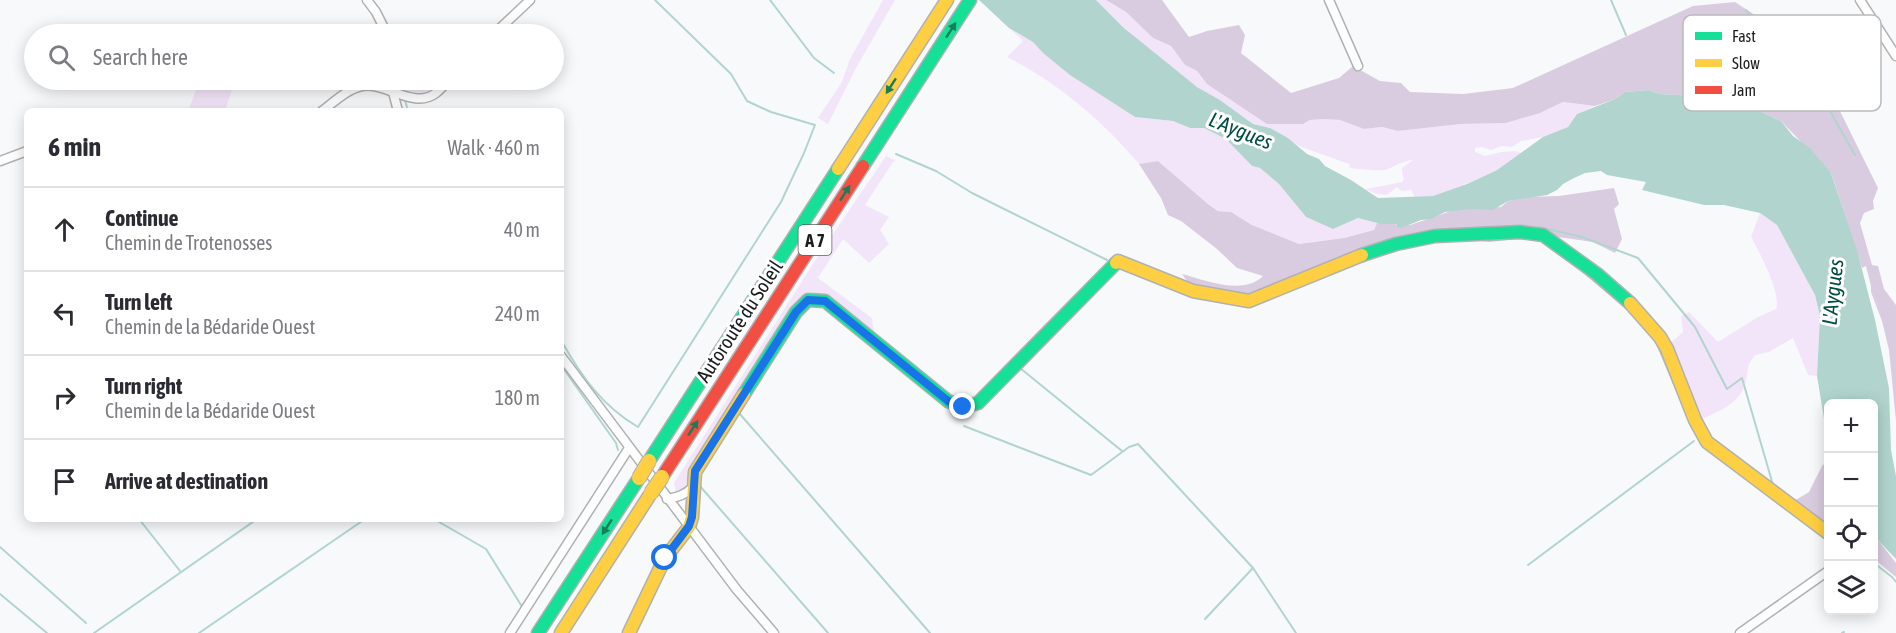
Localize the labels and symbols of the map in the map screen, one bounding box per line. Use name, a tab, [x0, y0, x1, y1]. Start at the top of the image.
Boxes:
legend	[1683, 15, 1881, 111]
one-way arrow	[945, 22, 956, 38]
text: Fast	[1732, 27, 1756, 45]
text: Slow	[1732, 54, 1760, 72]
one-way arrow	[885, 78, 897, 94]
text: Jam	[1732, 81, 1756, 99]
water label: L'Aygues	[1206, 106, 1276, 154]
one-way arrow	[839, 185, 850, 202]
road number: A 7	[798, 225, 832, 255]
street label: Autoroute du Soleil	[691, 255, 787, 386]
water label: L'Aygues	[1817, 258, 1847, 326]
route end	[949, 393, 975, 419]
one-way arrow	[688, 420, 699, 436]
one-way arrow	[601, 519, 612, 535]
route start	[651, 544, 677, 570]

